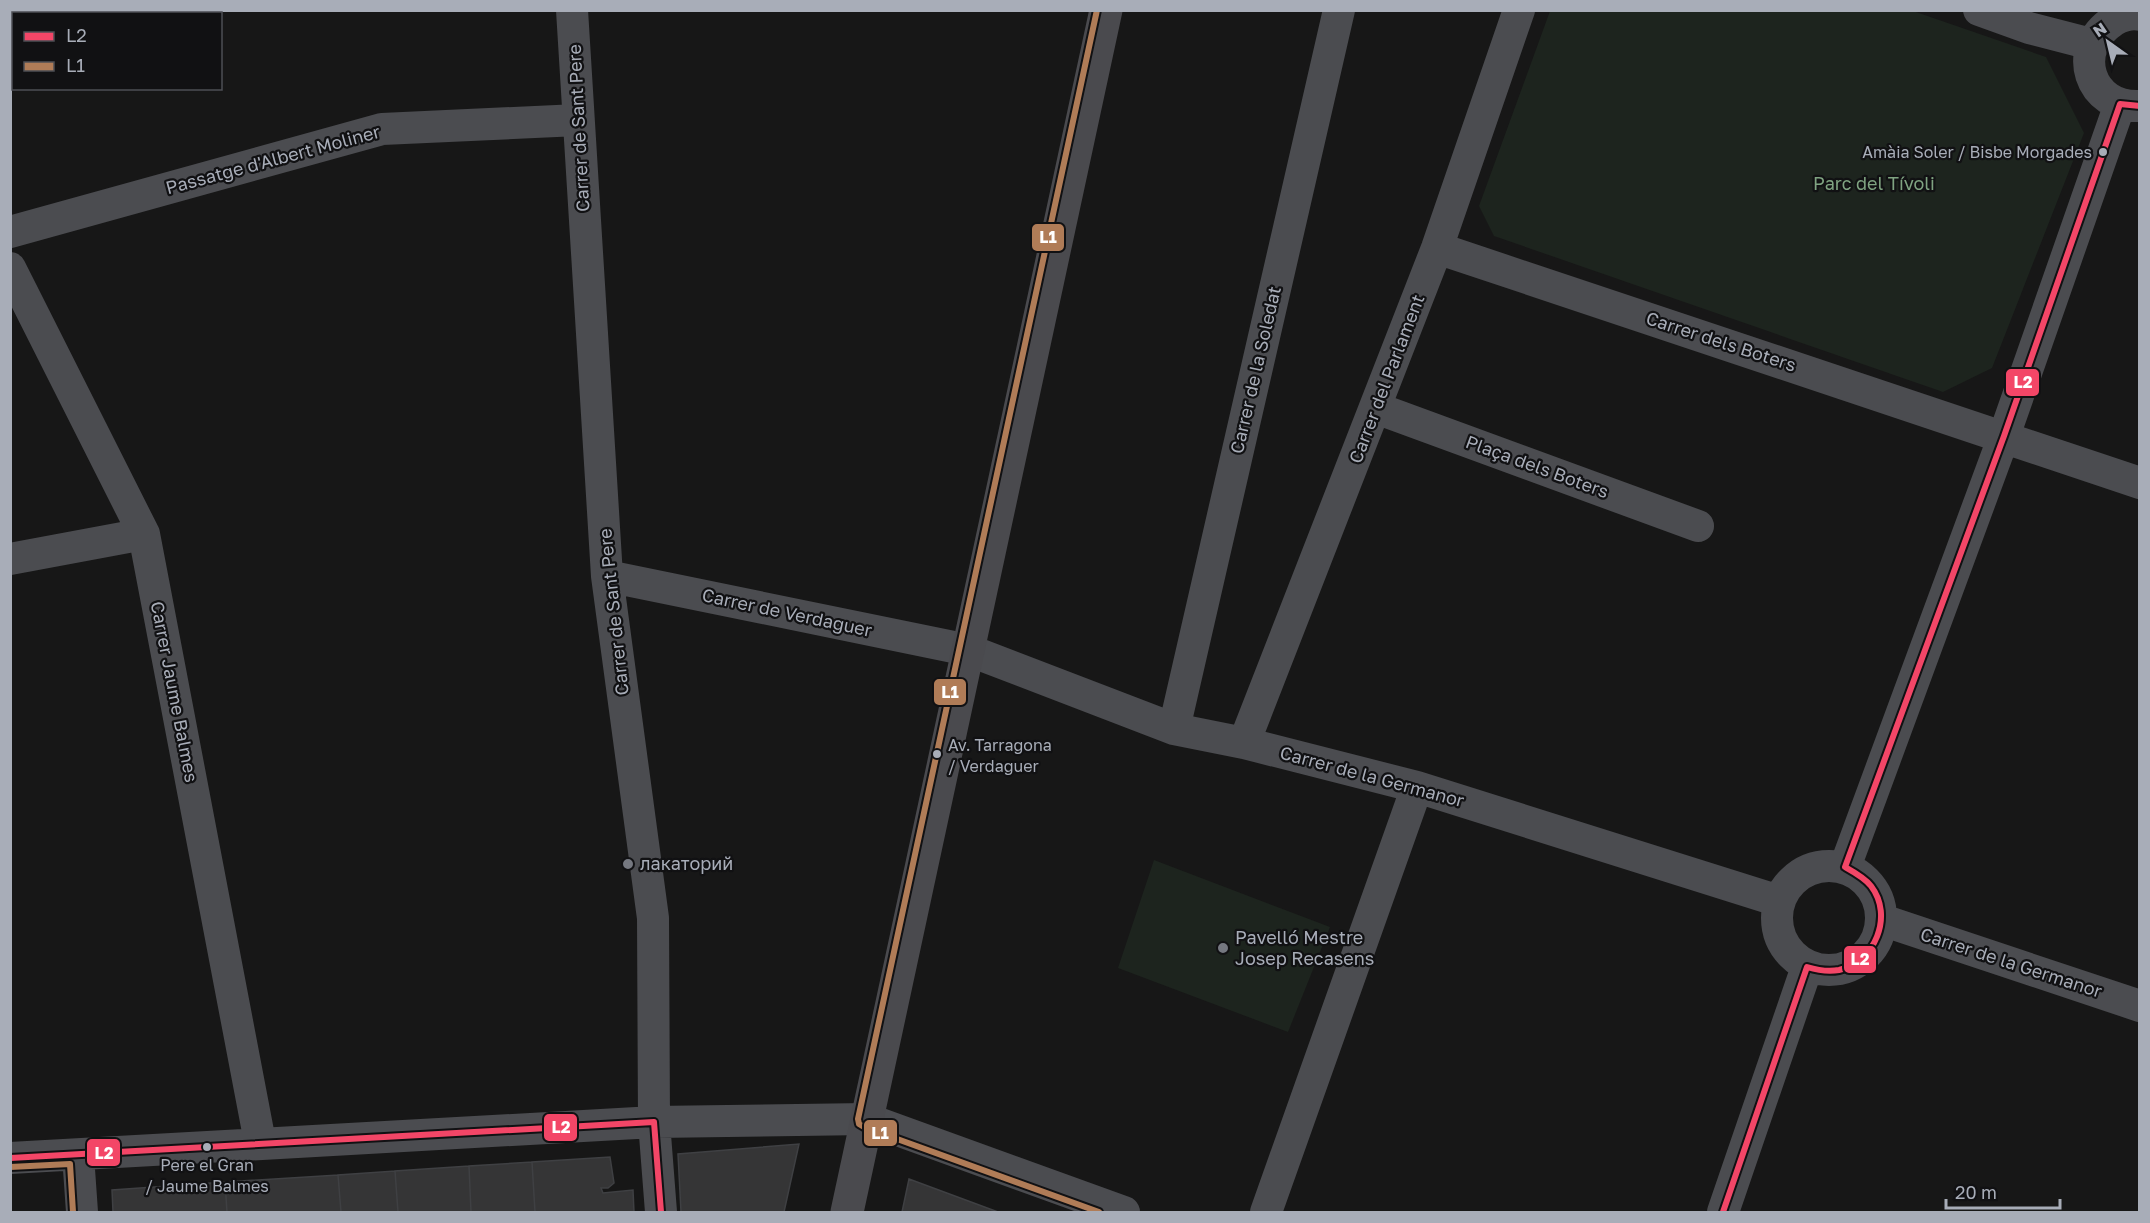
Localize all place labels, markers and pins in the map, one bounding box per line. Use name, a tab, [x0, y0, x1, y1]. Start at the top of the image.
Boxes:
place label: Amàia Soler / Bisbe Morgades	[1862, 142, 2092, 162]
marker: Amàia Soler / Bisbe Morgades	[2097, 146, 2109, 158]
place label: Av. Tarragona / Verdaguer	[948, 735, 1052, 776]
marker: Av. Tarragona / Verdaguer	[931, 748, 943, 760]
place label: лакаторий	[640, 852, 733, 874]
marker: лакаторий	[621, 857, 635, 871]
place label: Pavelló Mestre Josep Recasens	[1235, 926, 1374, 969]
marker: Pavelló Mestre Josep Recasens	[1216, 941, 1230, 955]
marker: Pere el Gran / Jaume Balmes	[201, 1141, 213, 1153]
place label: Pere el Gran / Jaume Balmes	[145, 1155, 269, 1196]

